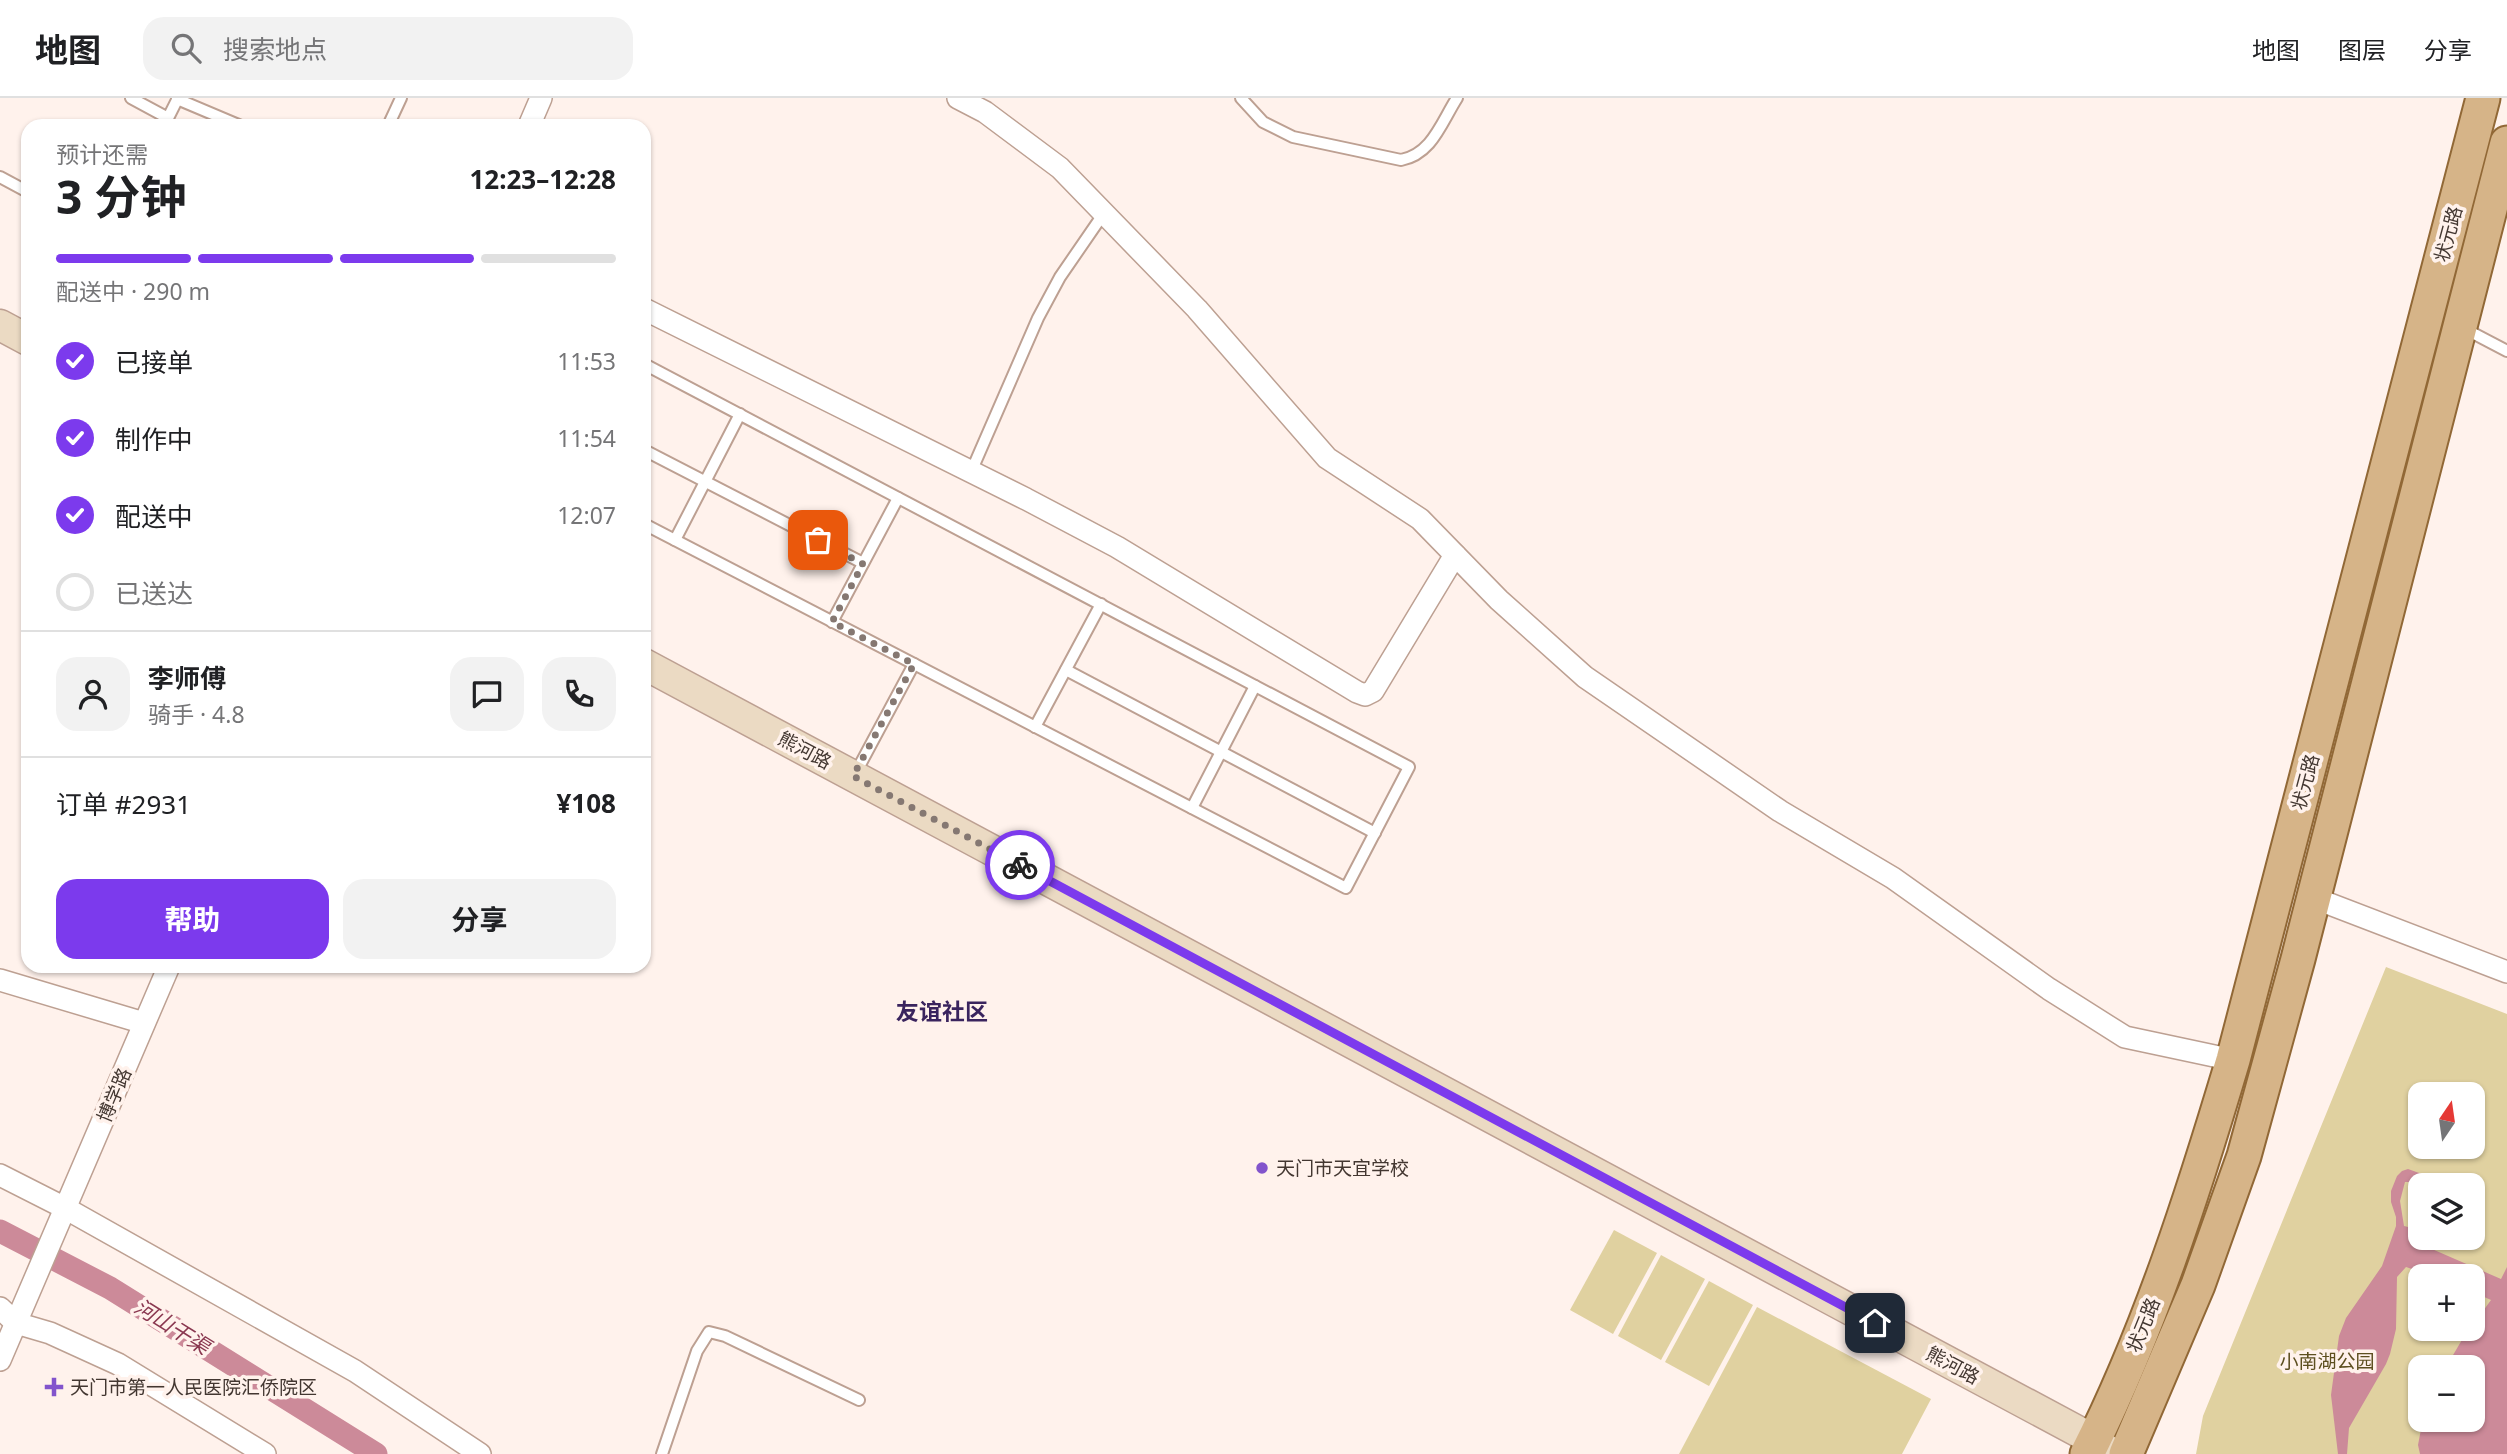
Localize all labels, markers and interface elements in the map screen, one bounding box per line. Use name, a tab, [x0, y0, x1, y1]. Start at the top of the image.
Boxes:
search box	[143, 17, 633, 80]
text: 地图	[35, 27, 101, 72]
icon: search	[167, 29, 205, 67]
text: 搜索地点	[223, 31, 327, 67]
text: 地图	[2252, 33, 2300, 66]
text: 图层	[2338, 33, 2386, 66]
text: 分享	[2424, 33, 2472, 66]
text: 预计还需	[56, 138, 148, 170]
text: 12:23–12:28	[469, 161, 616, 197]
text: 3 分钟	[56, 165, 186, 227]
street label: 状元路	[2428, 203, 2468, 265]
text: 配送中 · 290 m	[56, 275, 210, 307]
icon: check	[56, 342, 94, 380]
text: 已接单	[115, 344, 193, 380]
text: 11:53	[557, 345, 616, 377]
icon: check	[56, 419, 94, 457]
text: 制作中	[115, 421, 193, 457]
text: 11:54	[557, 422, 616, 454]
icon: check	[56, 496, 94, 534]
text: 配送中	[115, 498, 193, 534]
text: 12:07	[557, 499, 616, 531]
pin	[788, 510, 848, 570]
icon: bag	[799, 521, 837, 559]
text: 已送达	[115, 575, 193, 611]
button: person	[56, 657, 130, 731]
button: chat	[450, 657, 524, 731]
button: phone	[542, 657, 616, 731]
text: 李师傅	[148, 660, 226, 696]
text: 骑手 · 4.8	[148, 698, 245, 730]
street label: 熊河路	[774, 725, 836, 775]
street label: 状元路	[2285, 751, 2325, 813]
text: ¥108	[557, 785, 616, 821]
text: 订单 #2931	[56, 786, 191, 822]
courier	[985, 830, 1055, 900]
icon: bike	[1001, 846, 1039, 884]
button: 帮助	[56, 879, 329, 959]
button: 分享	[343, 879, 616, 959]
district label: 友谊社区	[896, 995, 988, 1027]
street label: 博学路	[91, 1064, 137, 1126]
north arrow	[2408, 1082, 2485, 1158]
map controls	[2408, 1082, 2485, 1432]
place label: 天门市天宜学校	[1276, 1155, 1409, 1181]
marker: 天门市天宜学校	[1254, 1160, 1270, 1176]
button: layers	[2408, 1173, 2485, 1250]
button: +	[2408, 1264, 2485, 1341]
water label: 河山干渠	[129, 1292, 218, 1362]
pin	[1845, 1293, 1905, 1353]
street label: 状元路	[2120, 1294, 2166, 1356]
icon: home	[1856, 1304, 1894, 1342]
street label: 熊河路	[1922, 1340, 1984, 1390]
park label: 小南湖公园	[2279, 1348, 2375, 1374]
button: −	[2408, 1355, 2485, 1432]
place label: 天门市第一人民医院汇侨院区	[70, 1374, 317, 1400]
marker: 天门市第一人民医院汇侨院区	[44, 1377, 64, 1397]

